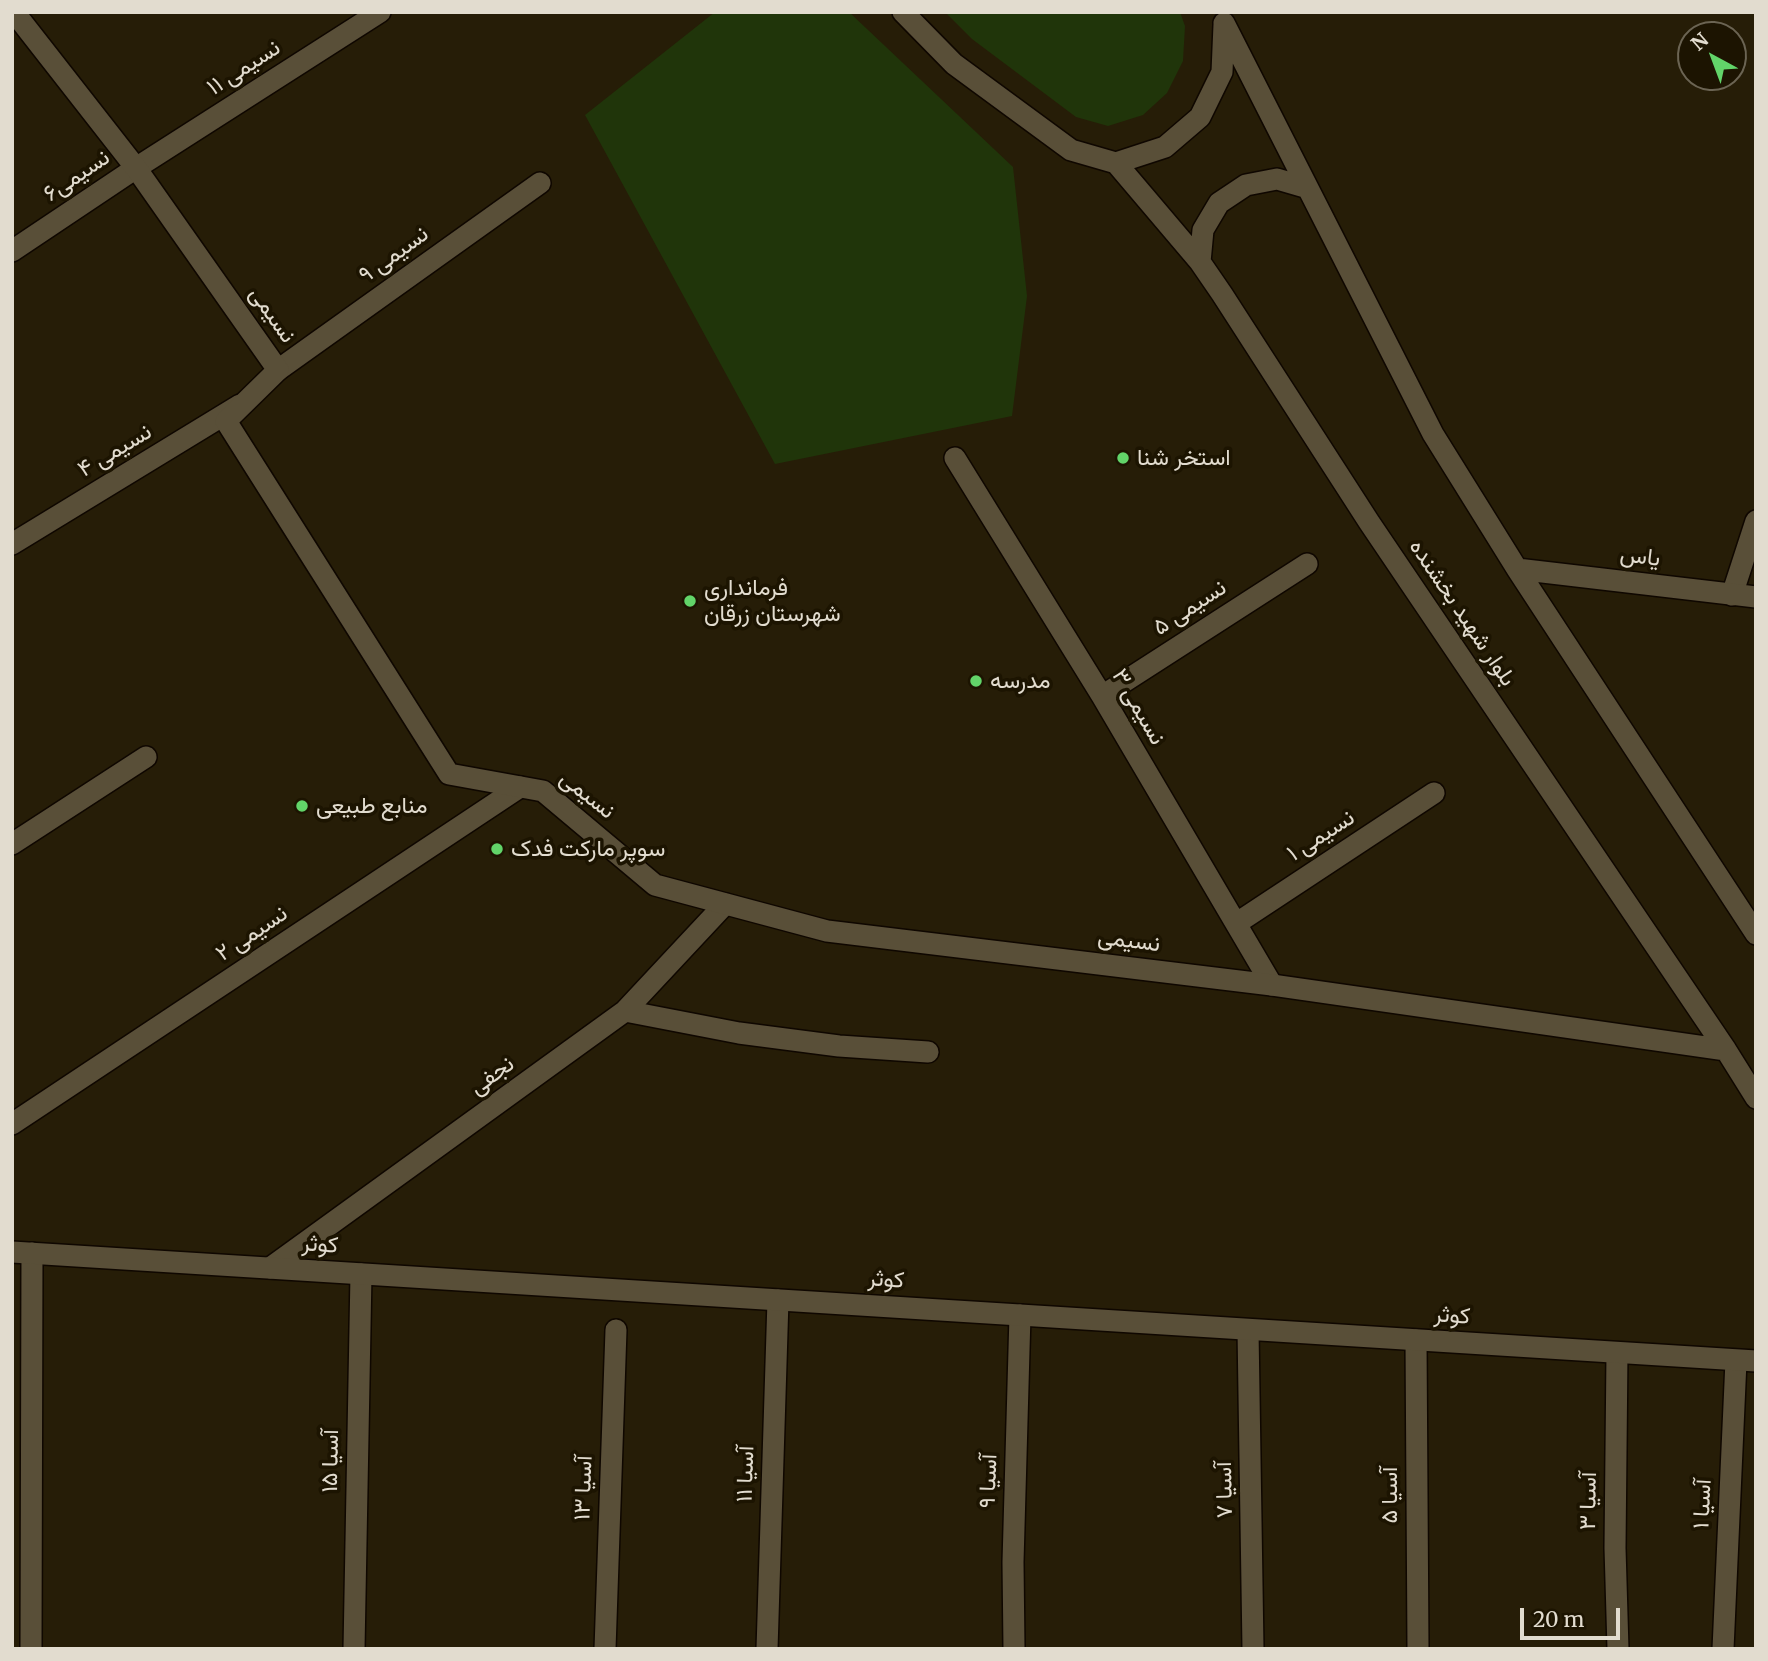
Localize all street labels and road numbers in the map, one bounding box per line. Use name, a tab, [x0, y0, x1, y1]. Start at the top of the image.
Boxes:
street label: نسیمی ۱۱	[202, 34, 286, 102]
street label: نسیمی۶	[39, 144, 115, 208]
street label: نسیمی ۹	[354, 221, 434, 289]
street label: نسیمی	[243, 281, 301, 349]
street label: نسیمی ۴	[73, 418, 157, 484]
street label: بلوار شهید بخشنده	[1403, 534, 1521, 692]
street label: یاس	[1618, 541, 1662, 573]
street label: نسیمی ۵	[1148, 574, 1232, 642]
street label: نسیمی ۳	[1105, 664, 1171, 750]
street label: نسیمی	[554, 765, 620, 825]
street label: نسیمی ۱	[1282, 804, 1360, 868]
street label: نسیمی ۲	[211, 900, 293, 968]
street label: نسیمی	[1096, 923, 1162, 959]
street label: نجفی	[464, 1051, 520, 1101]
street label: کوثر	[301, 1230, 339, 1260]
street label: کوثر	[867, 1265, 905, 1295]
street label: کوثر	[1433, 1301, 1471, 1331]
street label: آسیا ۱۵	[317, 1429, 345, 1493]
street label: آسیا ۱۱	[731, 1445, 761, 1503]
street label: آسیا ۹	[974, 1453, 1004, 1509]
street label: آسیا ۱۳	[569, 1455, 599, 1521]
street label: آسیا ۷	[1211, 1461, 1239, 1519]
street label: آسیا ۵	[1376, 1467, 1404, 1523]
street label: آسیا ۳	[1575, 1472, 1603, 1530]
street label: آسیا ۱	[1688, 1478, 1718, 1530]

